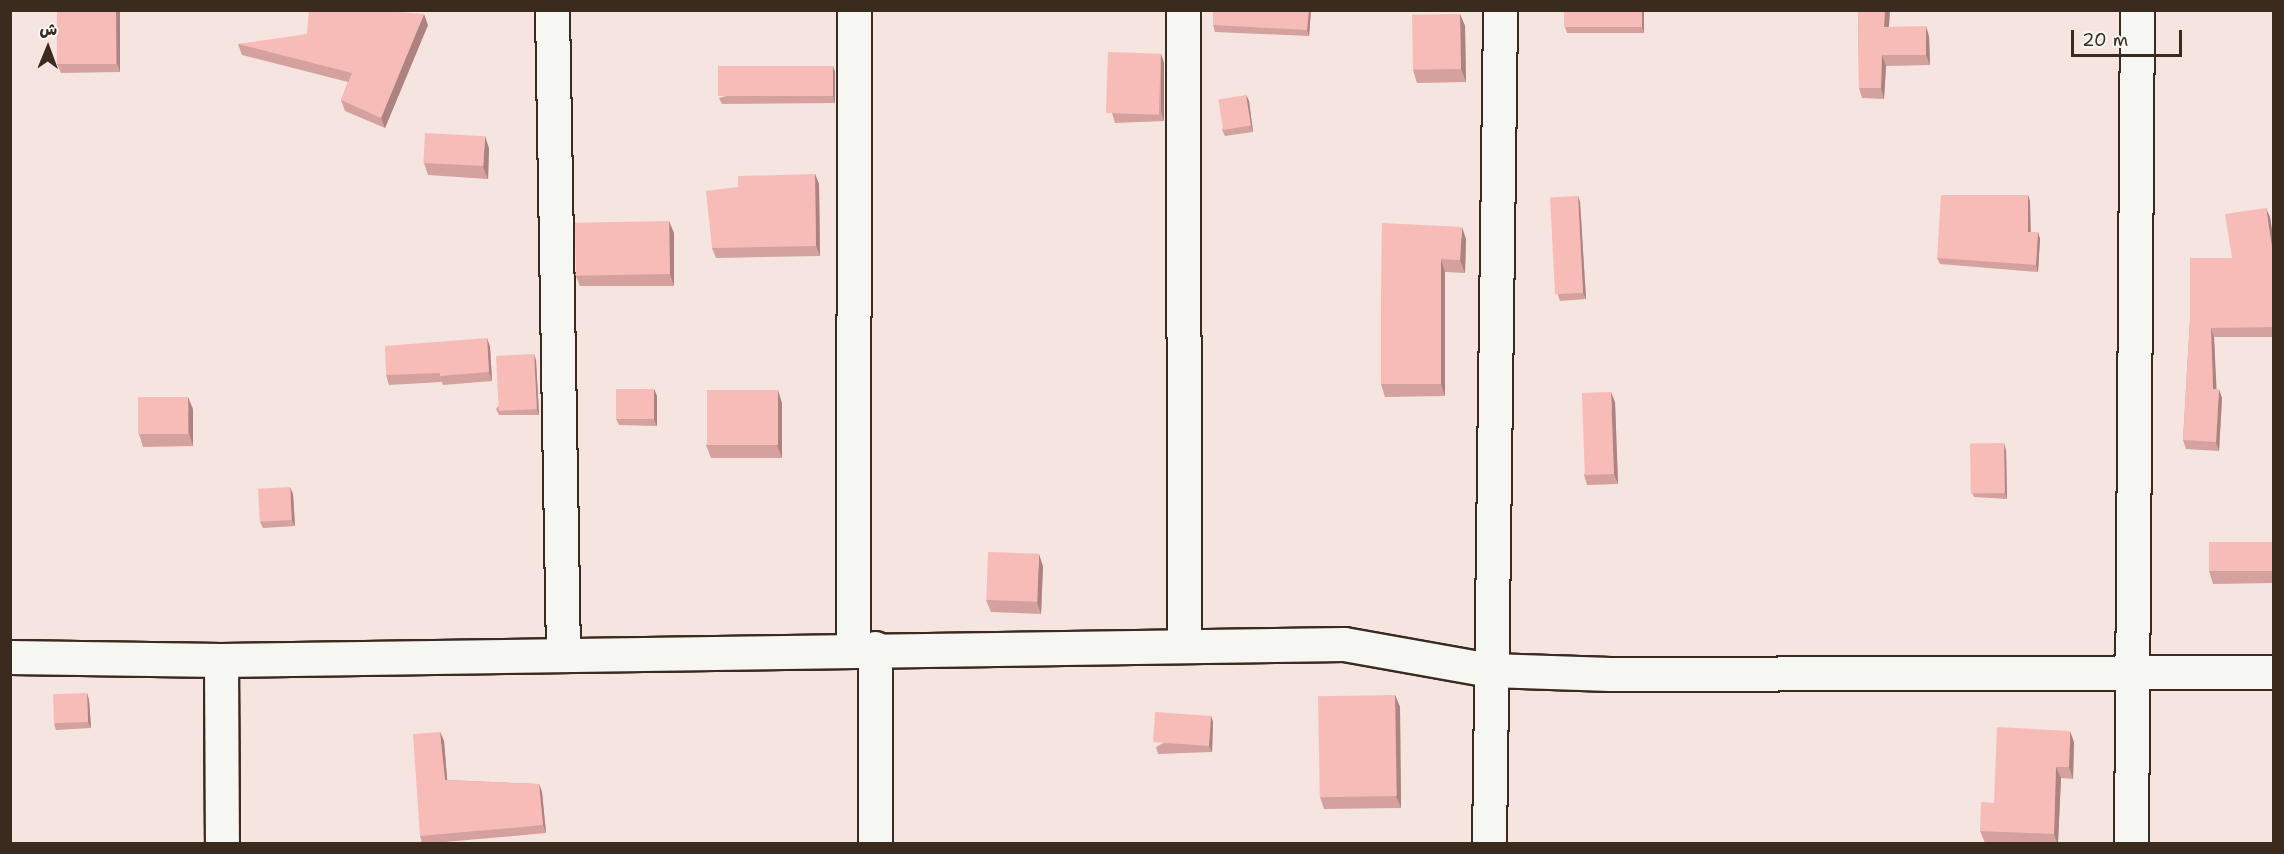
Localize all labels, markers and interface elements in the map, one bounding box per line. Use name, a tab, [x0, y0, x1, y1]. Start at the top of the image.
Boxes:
north arrow	[18, 18, 78, 78]
scale bar	[2074, 18, 2185, 56]
text: ش	[39, 19, 57, 40]
text: 20 m	[2082, 28, 2128, 52]

